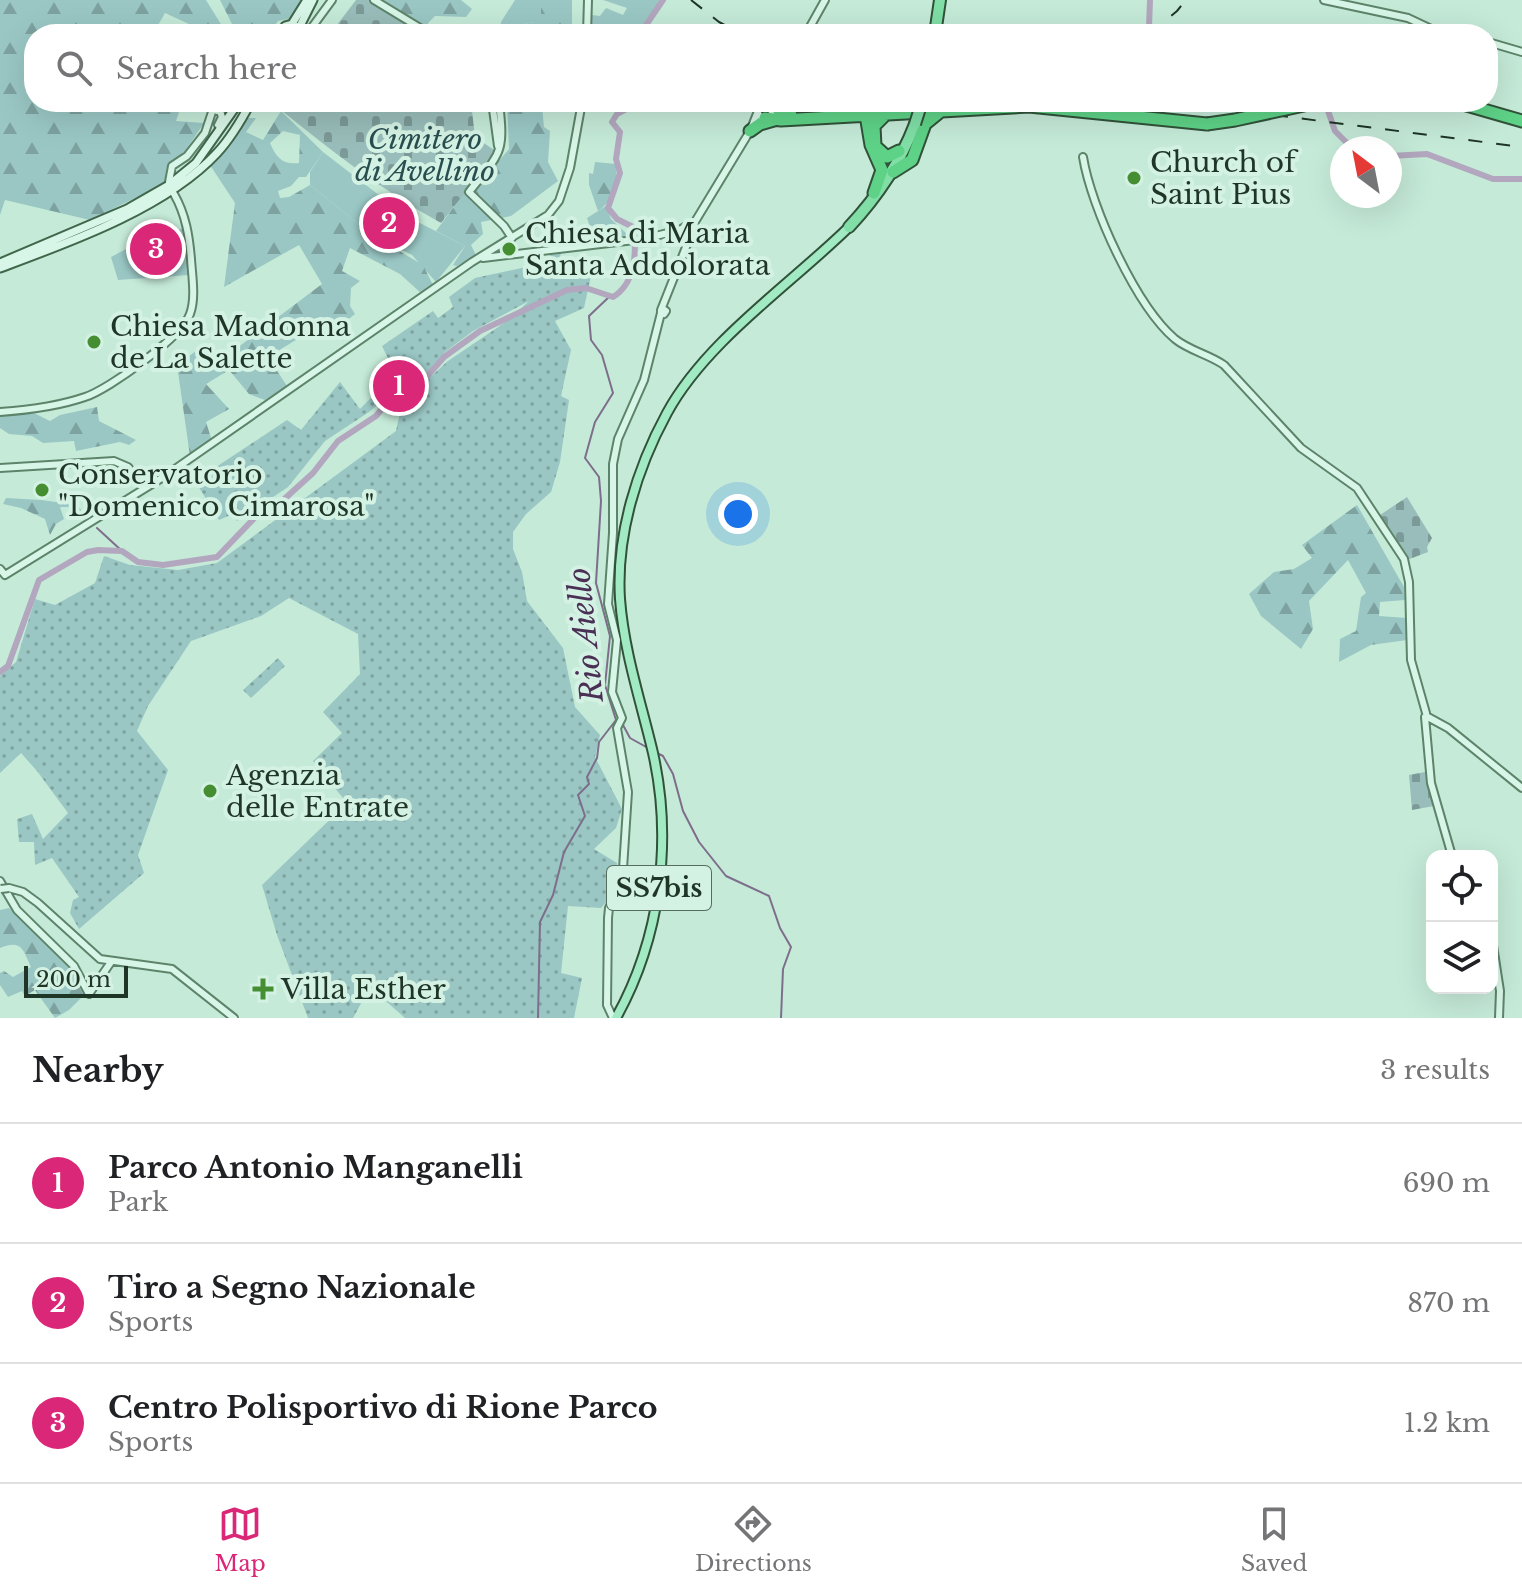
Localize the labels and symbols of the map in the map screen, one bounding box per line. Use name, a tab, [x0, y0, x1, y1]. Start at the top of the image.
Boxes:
park label: Cimitero di Avellino	[355, 122, 495, 189]
north arrow	[1330, 136, 1402, 208]
place label: Church of Saint Pius	[1150, 145, 1299, 212]
marker: Church of Saint Pius	[1125, 169, 1143, 187]
pin: 2	[363, 193, 415, 253]
place label: Chiesa di Maria Santa Addolorata	[525, 216, 771, 283]
pin: 3	[130, 219, 182, 279]
marker: Chiesa di Maria Santa Addolorata	[500, 240, 518, 258]
place label: Chiesa Madonna de La Salette	[110, 309, 351, 376]
marker: Chiesa Madonna de La Salette	[85, 333, 103, 351]
pin: 1	[373, 356, 425, 416]
place label: Conservatorio "Domenico Cimarosa"	[58, 457, 374, 524]
marker: Conservatorio "Domenico Cimarosa"	[33, 481, 51, 499]
your location	[718, 494, 758, 534]
water label: Rio Aiello	[560, 566, 611, 705]
place label: Agenzia delle Entrate	[225, 758, 409, 825]
marker: Agenzia delle Entrate	[201, 782, 219, 800]
road number: SS7bis	[607, 866, 711, 910]
scale bar	[24, 962, 128, 998]
place label: Villa Esther	[280, 972, 447, 1007]
marker: Villa Esther	[252, 978, 274, 1000]

